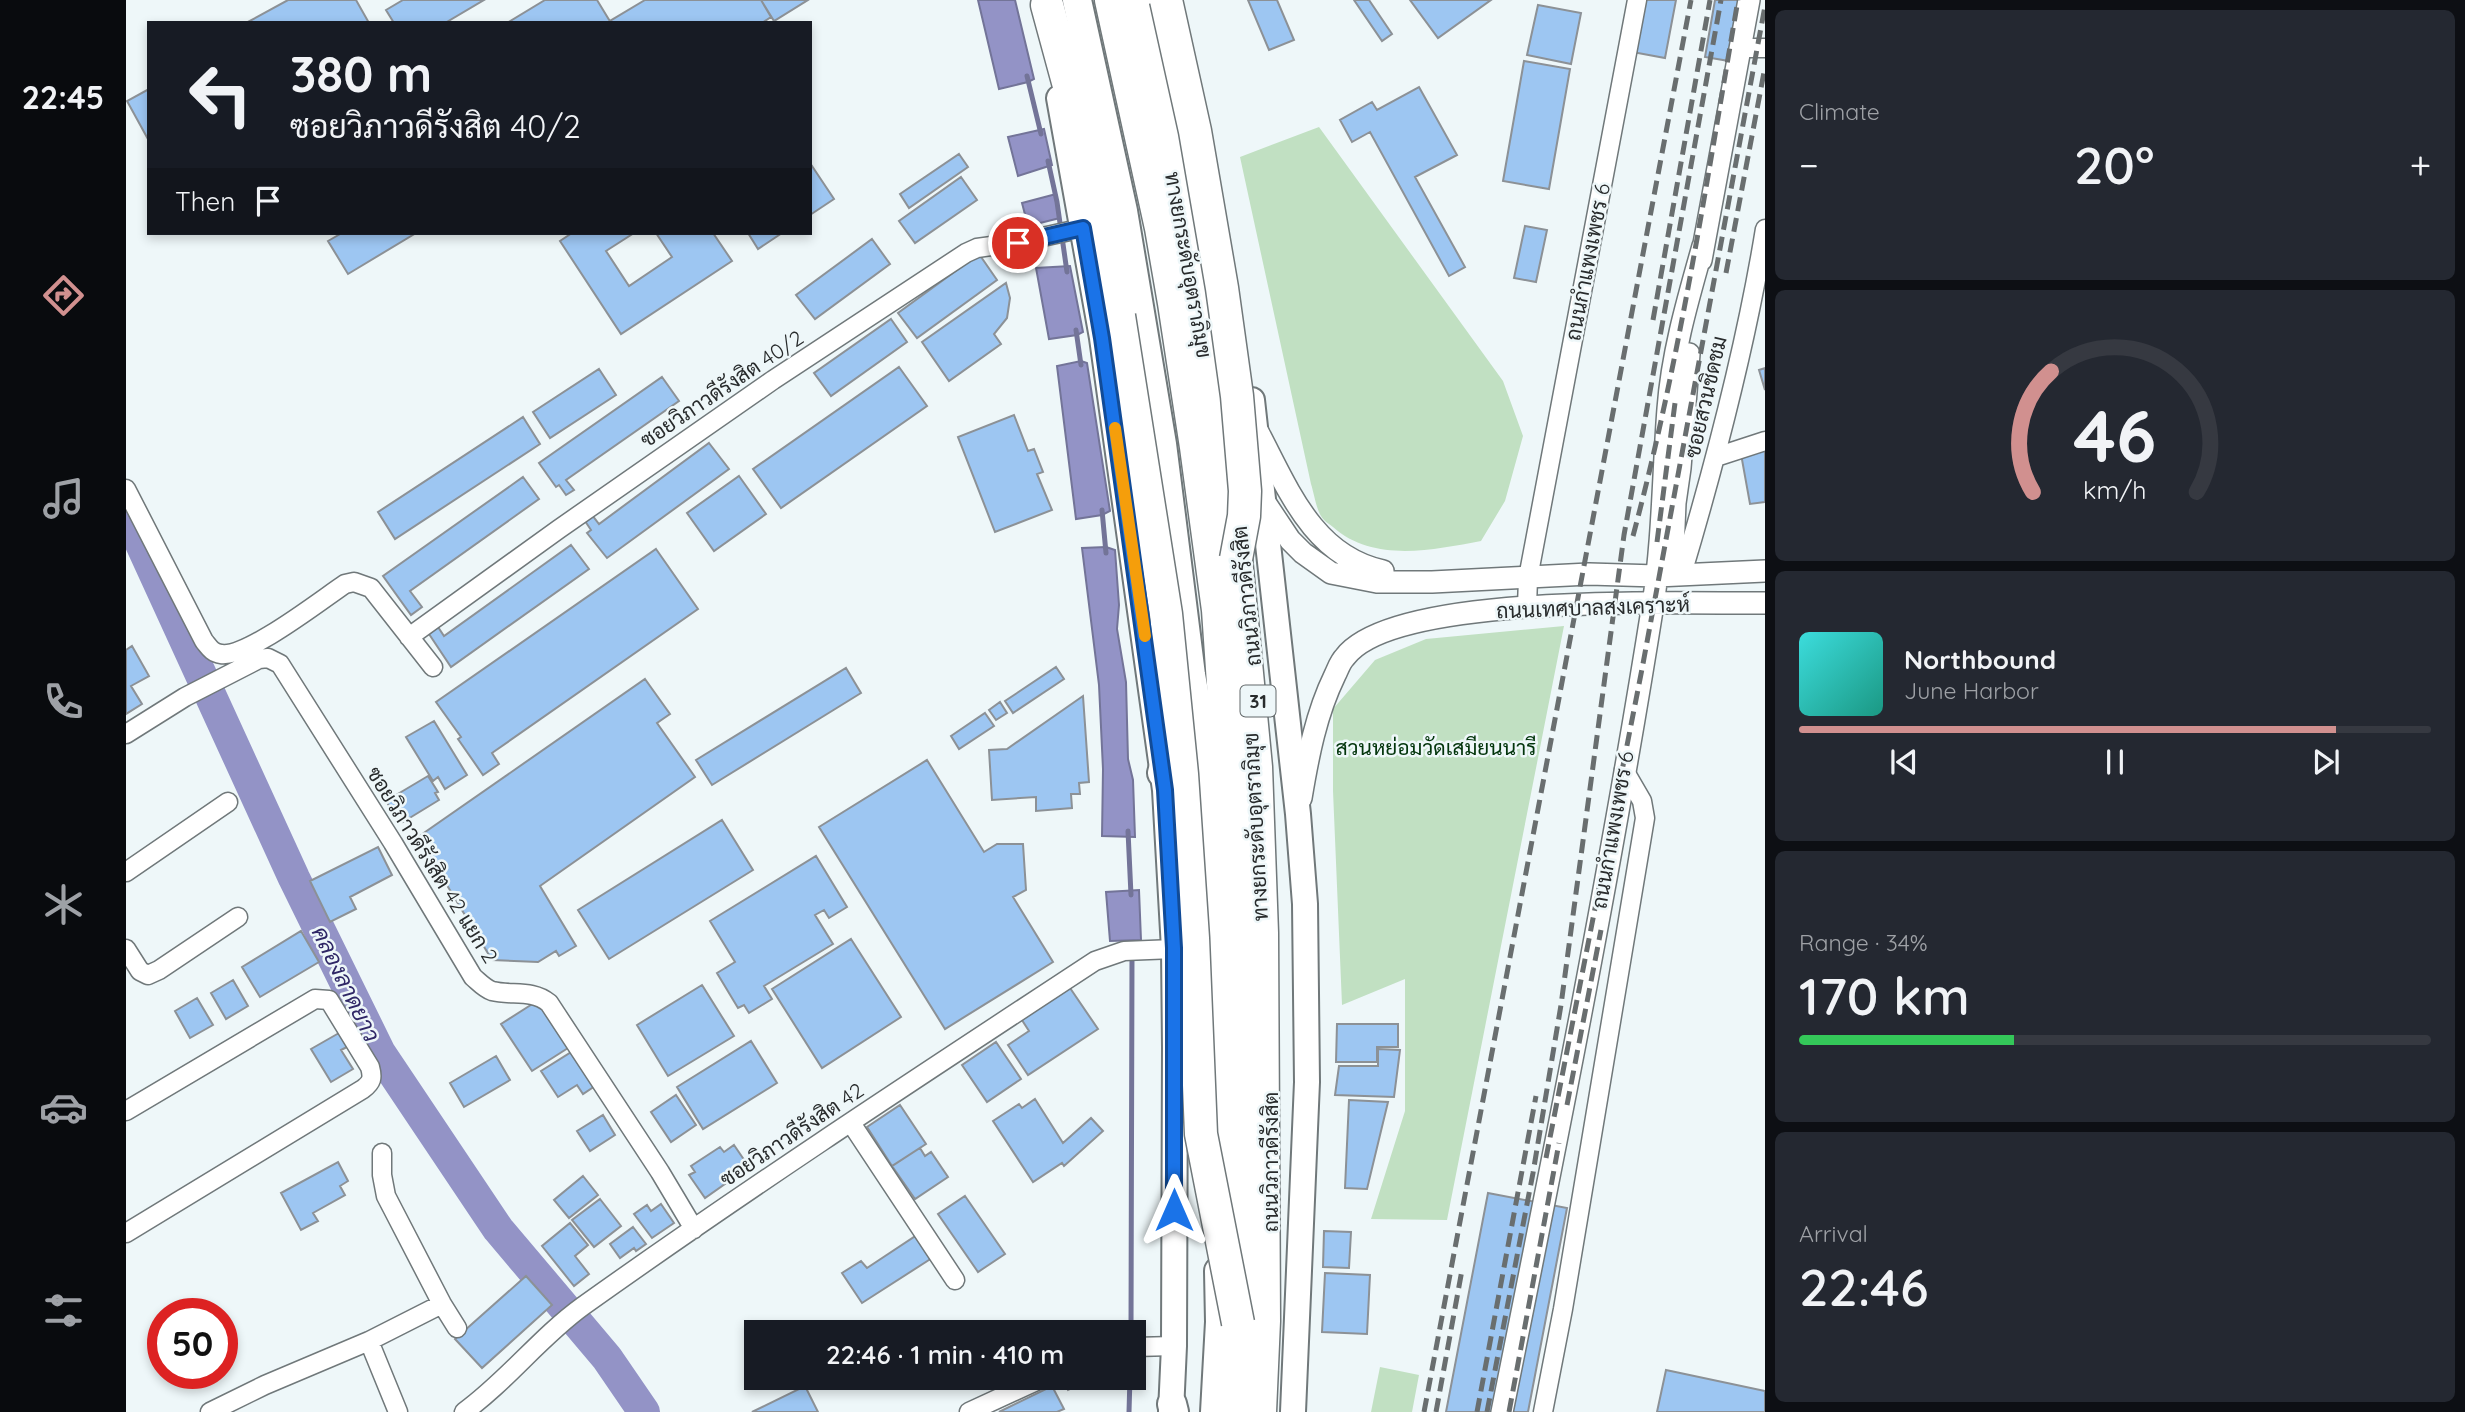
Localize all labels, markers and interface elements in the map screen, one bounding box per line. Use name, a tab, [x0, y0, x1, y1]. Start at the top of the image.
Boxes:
text: 380 m	[290, 43, 432, 104]
icon: left	[175, 49, 266, 140]
text: 22:45	[22, 77, 104, 117]
text: Climate	[1799, 97, 1880, 126]
text: ซอยวิภาวดีรังสิต 40/2	[290, 106, 581, 146]
text: 20°	[2074, 132, 2154, 197]
text: −	[1799, 141, 1819, 189]
text: +	[2410, 141, 2431, 189]
street label: ทางยกระดับอุตราภิมุข	[1158, 170, 1218, 360]
street label: ถนนกำแพงเพชร 6	[1559, 181, 1615, 343]
icon: arrive	[249, 182, 287, 220]
text: Then	[175, 185, 235, 218]
pin	[988, 213, 1048, 273]
icon: arrive	[999, 224, 1037, 262]
icon: directions	[39, 271, 88, 320]
street label: ซอยวิภาวดีรังสิต 40/2	[635, 324, 808, 452]
street label: ซอยสวนชิดชม	[1678, 333, 1732, 460]
text: 46	[2073, 389, 2157, 480]
text: km/h	[2083, 473, 2147, 504]
icon: music	[39, 474, 88, 523]
street label: ถนนวิภาวดีรังสิต	[1226, 525, 1266, 667]
street label: ถนนเทศบาลสงเคราะห์	[1496, 591, 1690, 623]
text: Northbound	[1904, 643, 2056, 676]
text: June Harbor	[1904, 676, 2039, 705]
icon: phone	[39, 677, 88, 726]
road number: 31	[1240, 686, 1276, 716]
street label: ทางยกระดับอุตราภิมุข	[1237, 732, 1275, 922]
park label: สวนหย่อมวัดเสมียนนารี	[1336, 734, 1536, 760]
icon: previous	[1885, 743, 1923, 781]
icon: pause	[2096, 743, 2134, 781]
icon: next	[2307, 743, 2345, 781]
street label: ถนนกำแพงเพชร 6	[1585, 749, 1639, 911]
street label: ซอยวิภาวดีรังสิต 42 แยก 2	[362, 761, 504, 968]
icon: climate	[39, 880, 88, 929]
water label: คลองลาดยาว	[306, 921, 387, 1046]
text: Range · 34%	[1799, 928, 1928, 957]
text: 170 km	[1799, 963, 1970, 1028]
street label: ซอยวิภาวดีรังสิต 42	[715, 1077, 868, 1192]
icon: car	[39, 1083, 88, 1132]
street label: ถนนวิภาวดีรังสิต	[1257, 1092, 1283, 1232]
position arrow	[1137, 1173, 1211, 1247]
text: Arrival	[1799, 1219, 1868, 1248]
text: 22:46	[1799, 1254, 1928, 1319]
icon: filters	[39, 1286, 88, 1335]
speed limit sign: 50	[147, 1298, 238, 1389]
text: 22:46 · 1 min · 410 m	[826, 1338, 1064, 1371]

